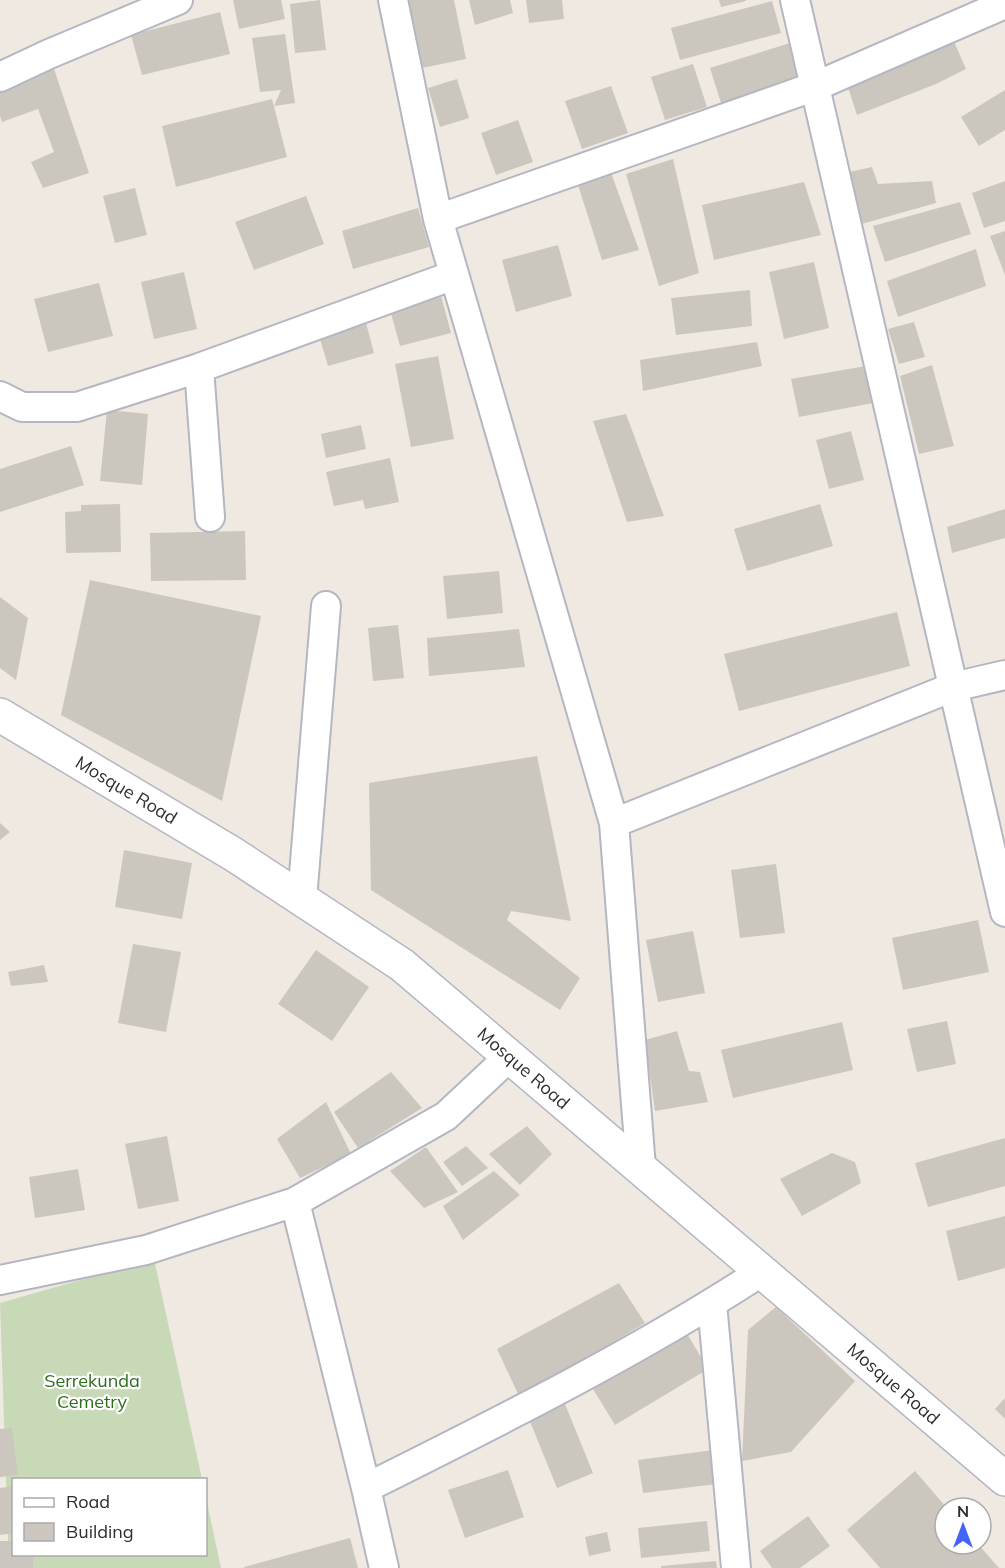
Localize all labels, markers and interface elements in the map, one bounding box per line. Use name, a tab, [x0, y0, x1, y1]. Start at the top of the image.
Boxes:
street label: Mosque Road	[71, 751, 182, 829]
street label: Mosque Road	[473, 1022, 575, 1114]
street label: Mosque Road	[843, 1337, 945, 1429]
park label: Serrekunda Cemetry	[44, 1369, 140, 1413]
legend	[12, 1478, 207, 1556]
text: Road	[66, 1490, 110, 1513]
north arrow	[933, 1496, 993, 1556]
text: N	[957, 1501, 969, 1521]
text: Building	[66, 1520, 134, 1543]

